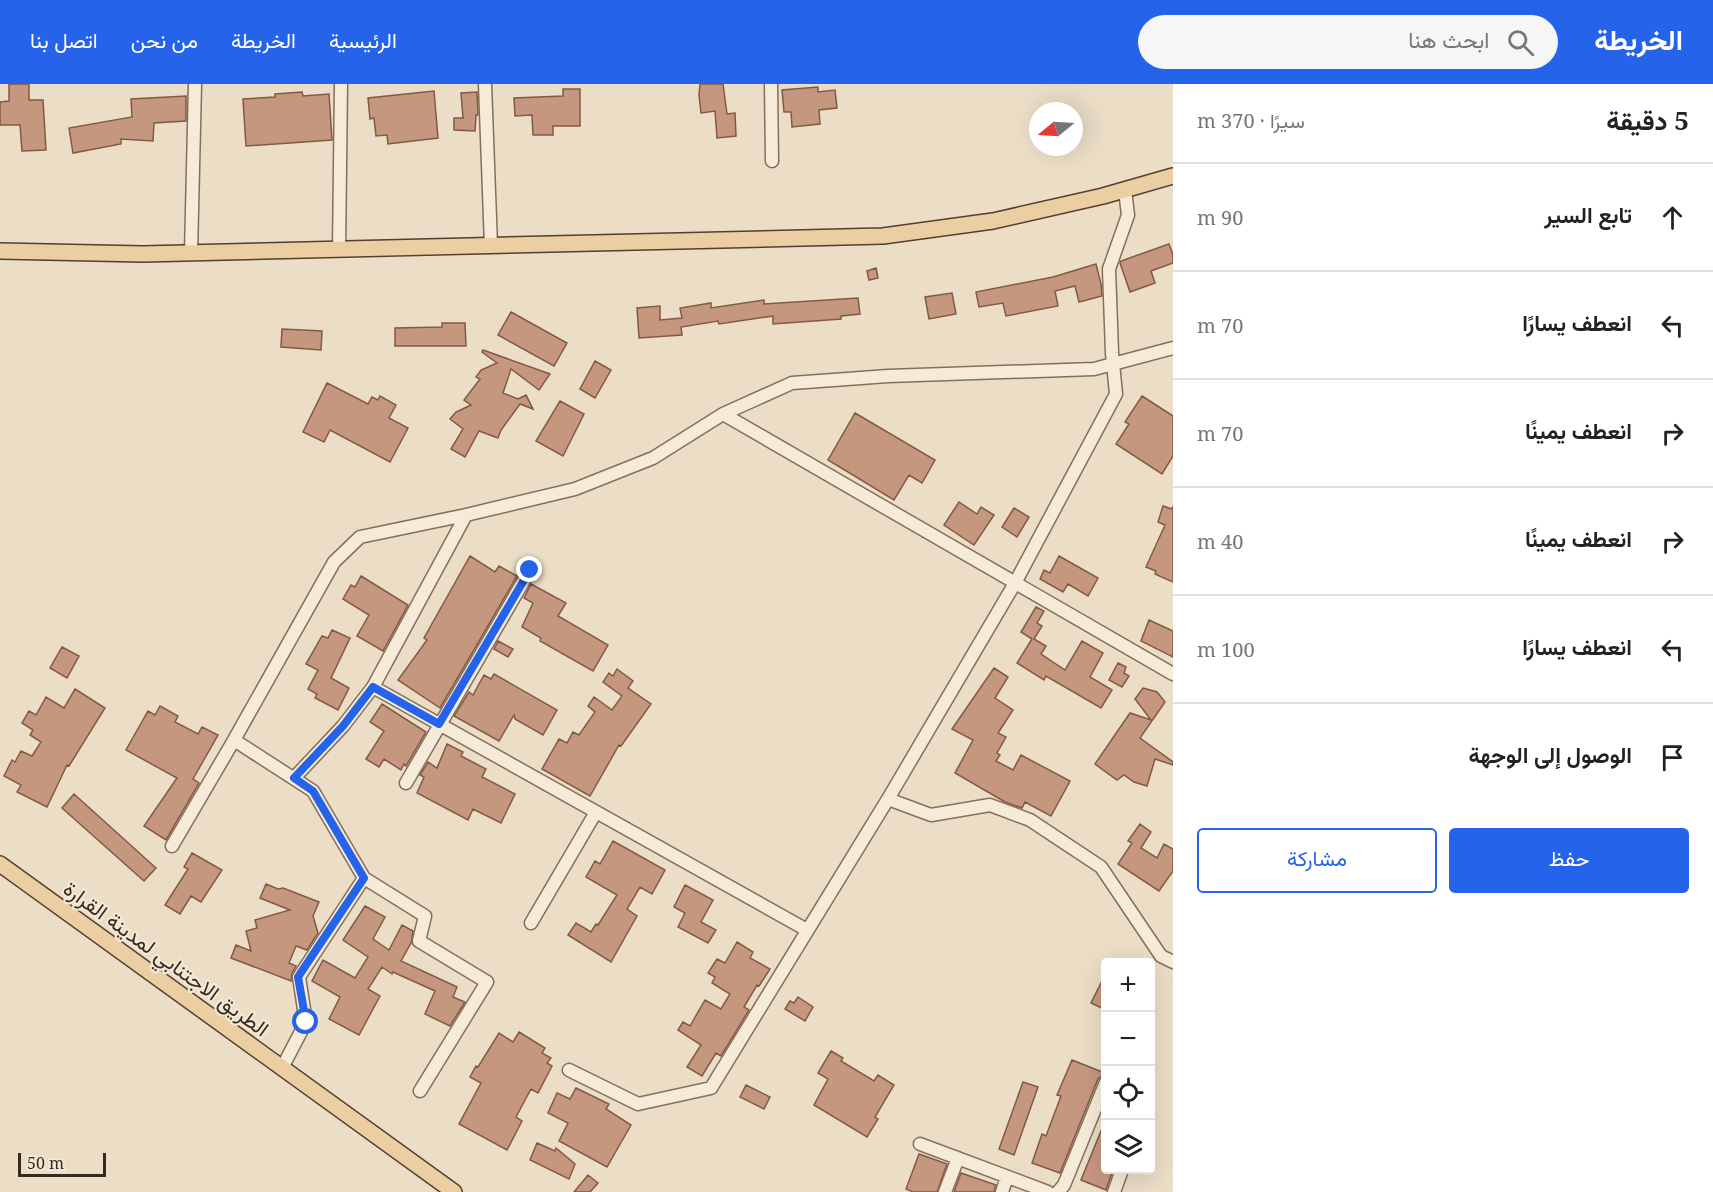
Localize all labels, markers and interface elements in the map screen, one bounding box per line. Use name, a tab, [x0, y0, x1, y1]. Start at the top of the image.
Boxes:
search box	[1138, 15, 1558, 69]
text: الخريطة	[1594, 20, 1683, 58]
text: ابحث هنا	[1408, 24, 1489, 54]
text: اتصل بنا	[30, 26, 98, 54]
text: من نحن	[131, 26, 198, 54]
text: الخريطة	[231, 26, 296, 54]
text: الرئيسية	[329, 26, 397, 54]
icon: search	[1504, 26, 1537, 59]
north arrow	[1029, 102, 1083, 156]
text: 5 دقيقة	[1606, 102, 1689, 138]
text: سيرًا · 370 m	[1197, 107, 1305, 134]
text: تابع السير	[1544, 199, 1632, 229]
icon: ahead	[1656, 201, 1689, 234]
text: 90 m	[1197, 204, 1243, 231]
text: انعطف يسارًا	[1522, 307, 1632, 337]
icon: left	[1656, 309, 1689, 342]
text: 70 m	[1197, 312, 1243, 339]
text: انعطف يمينًا	[1525, 415, 1632, 445]
icon: right	[1656, 417, 1689, 450]
text: 70 m	[1197, 420, 1243, 447]
text: انعطف يمينًا	[1525, 523, 1632, 553]
icon: right	[1656, 525, 1689, 558]
text: 40 m	[1197, 528, 1243, 555]
route end	[516, 556, 542, 582]
text: انعطف يسارًا	[1522, 631, 1632, 661]
icon: left	[1656, 633, 1689, 666]
text: 100 m	[1197, 636, 1255, 663]
text: الوصول إلى الوجهة	[1468, 739, 1632, 769]
icon: arrive	[1656, 741, 1689, 774]
button: مشاركة	[1197, 828, 1437, 893]
button: حفظ	[1449, 828, 1689, 893]
street label: الطريق الاجتنابي لمدينة القرارة	[56, 874, 275, 1046]
map controls	[1101, 958, 1155, 1174]
button: +	[1101, 958, 1155, 1012]
route start	[292, 1008, 318, 1034]
button: −	[1101, 1012, 1155, 1066]
button: locate	[1101, 1066, 1155, 1120]
button: layers	[1101, 1120, 1155, 1174]
scale bar	[18, 1150, 106, 1178]
text: 50 m	[27, 1152, 64, 1174]

